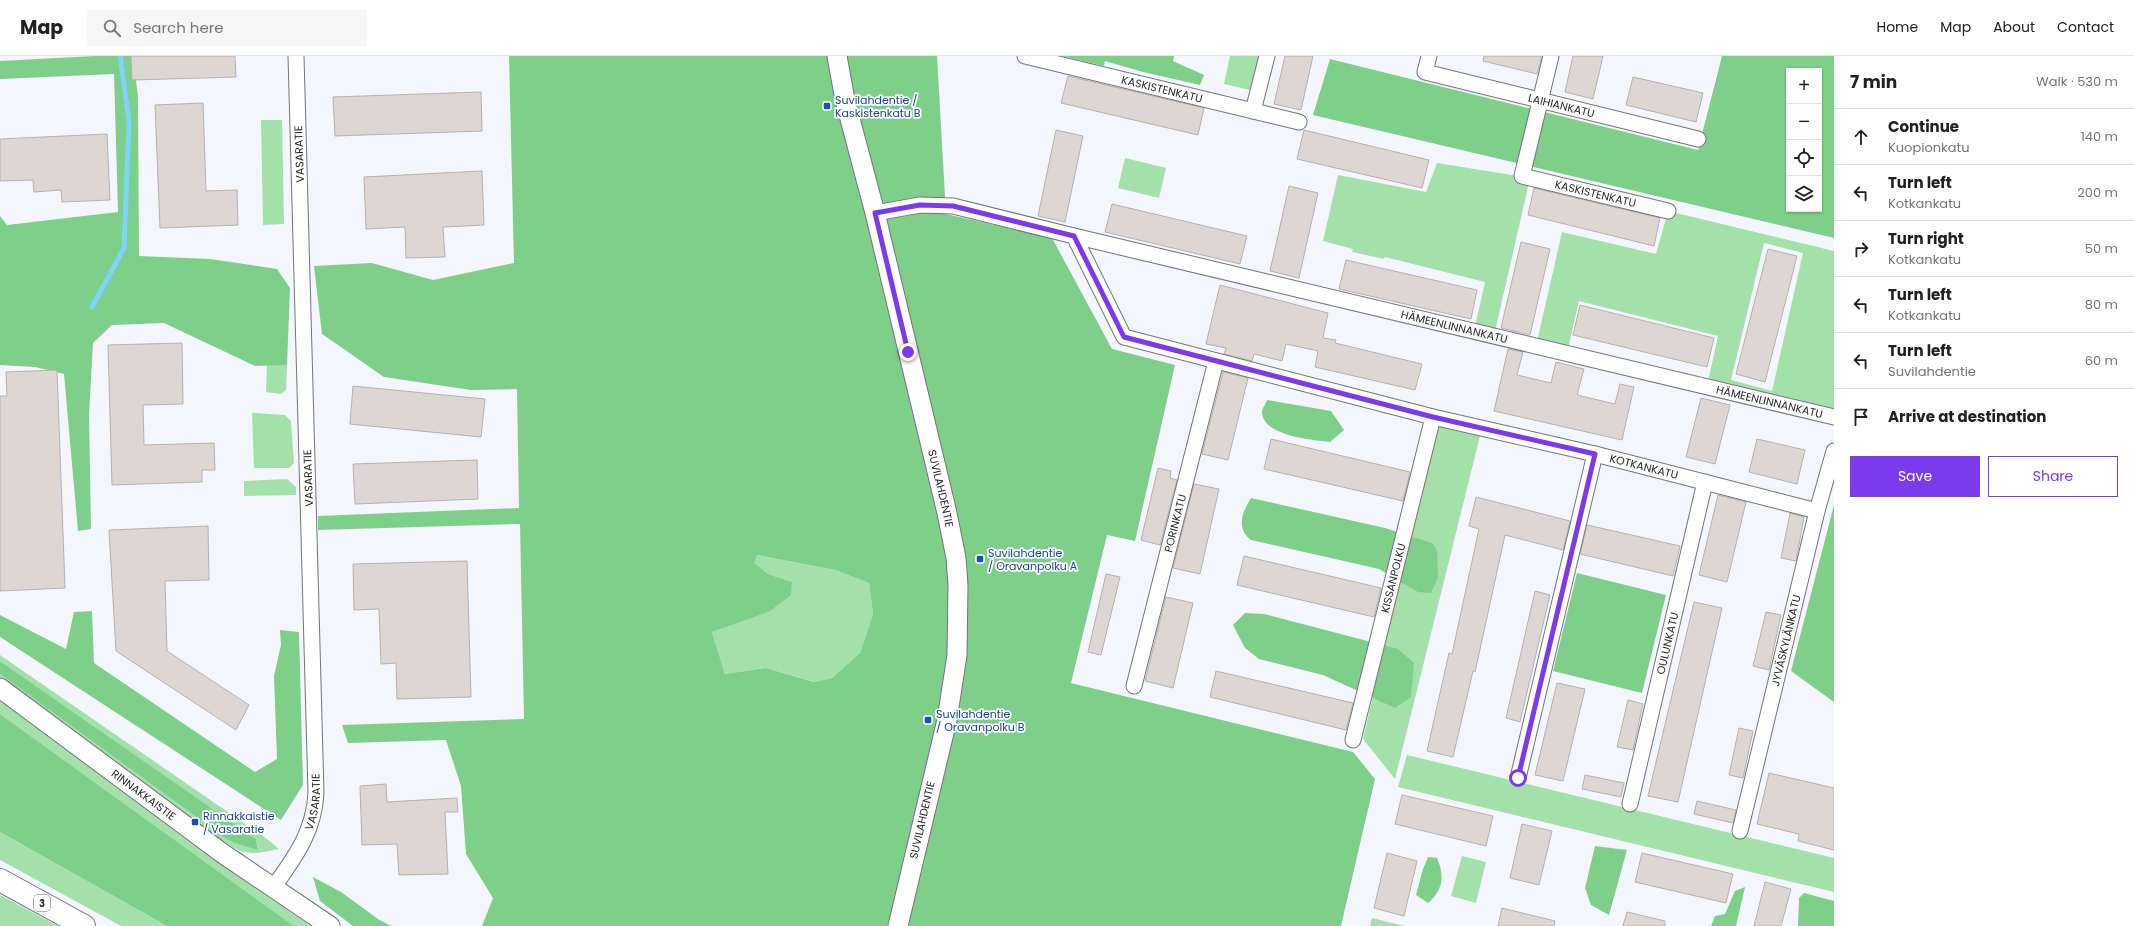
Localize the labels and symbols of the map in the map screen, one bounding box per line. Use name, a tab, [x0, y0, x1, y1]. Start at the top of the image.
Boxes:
street label: KASKISTENKATU	[1120, 72, 1204, 107]
street label: LAIHIANKATU	[1527, 90, 1596, 121]
place label: Suvilahdentie / Kaskistenkatu B	[835, 92, 921, 121]
marker: Suvilahdentie / Kaskistenkatu B	[822, 101, 832, 111]
street label: VASARATIE	[290, 125, 308, 183]
street label: KASKISTENKATU	[1553, 176, 1638, 211]
street label: HÄMEENLINNANKATU	[1399, 306, 1509, 347]
route end	[899, 343, 917, 361]
street label: HÄMEENLINNANKATU	[1715, 381, 1824, 422]
street label: SUVILAHDENTIE	[924, 448, 958, 529]
street label: VASARATIE	[299, 449, 317, 507]
street label: KOTKANKATU	[1608, 450, 1680, 483]
street label: PORINKATU	[1160, 492, 1190, 554]
street label: KISSANPOLKU	[1377, 541, 1409, 614]
place label: Suvilahdentie / Oravanpolku A	[988, 545, 1078, 574]
marker: Suvilahdentie / Oravanpolku A	[975, 554, 985, 564]
street label: JYVÄSKYLÄNKATU	[1767, 593, 1805, 688]
street label: OULUNKATU	[1652, 611, 1682, 676]
place label: Suvilahdentie / Oravanpolku B	[936, 706, 1025, 735]
marker: Suvilahdentie / Oravanpolku B	[923, 715, 933, 725]
street label: RINNAKKAISTIE	[108, 766, 179, 824]
route start	[1509, 769, 1527, 787]
street label: VASARATIE	[301, 773, 324, 832]
street label: SUVILAHDENTIE	[905, 780, 939, 860]
place label: Rinnakkaistie / Vasaratie	[203, 808, 275, 837]
marker: Rinnakkaistie / Vasaratie	[190, 817, 200, 827]
road number: 3	[34, 895, 50, 911]

